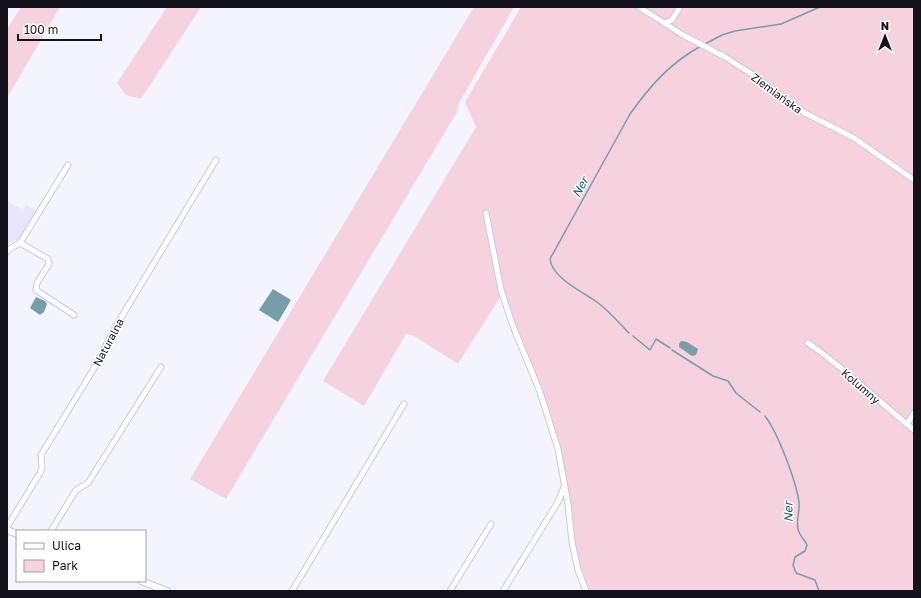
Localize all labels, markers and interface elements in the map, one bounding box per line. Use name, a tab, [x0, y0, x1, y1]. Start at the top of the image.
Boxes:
scale bar	[18, 16, 101, 42]
north arrow	[865, 16, 905, 56]
text: N	[881, 19, 889, 32]
text: 100 m	[24, 22, 58, 37]
street label: Ziemiańska	[749, 70, 805, 116]
water label: Ner	[568, 172, 593, 200]
street label: Naturalna	[90, 316, 126, 368]
street label: Kolumny	[839, 366, 883, 406]
water label: Ner	[780, 499, 796, 523]
legend	[16, 530, 146, 582]
text: Ulica	[52, 538, 81, 553]
text: Park	[52, 558, 78, 573]

